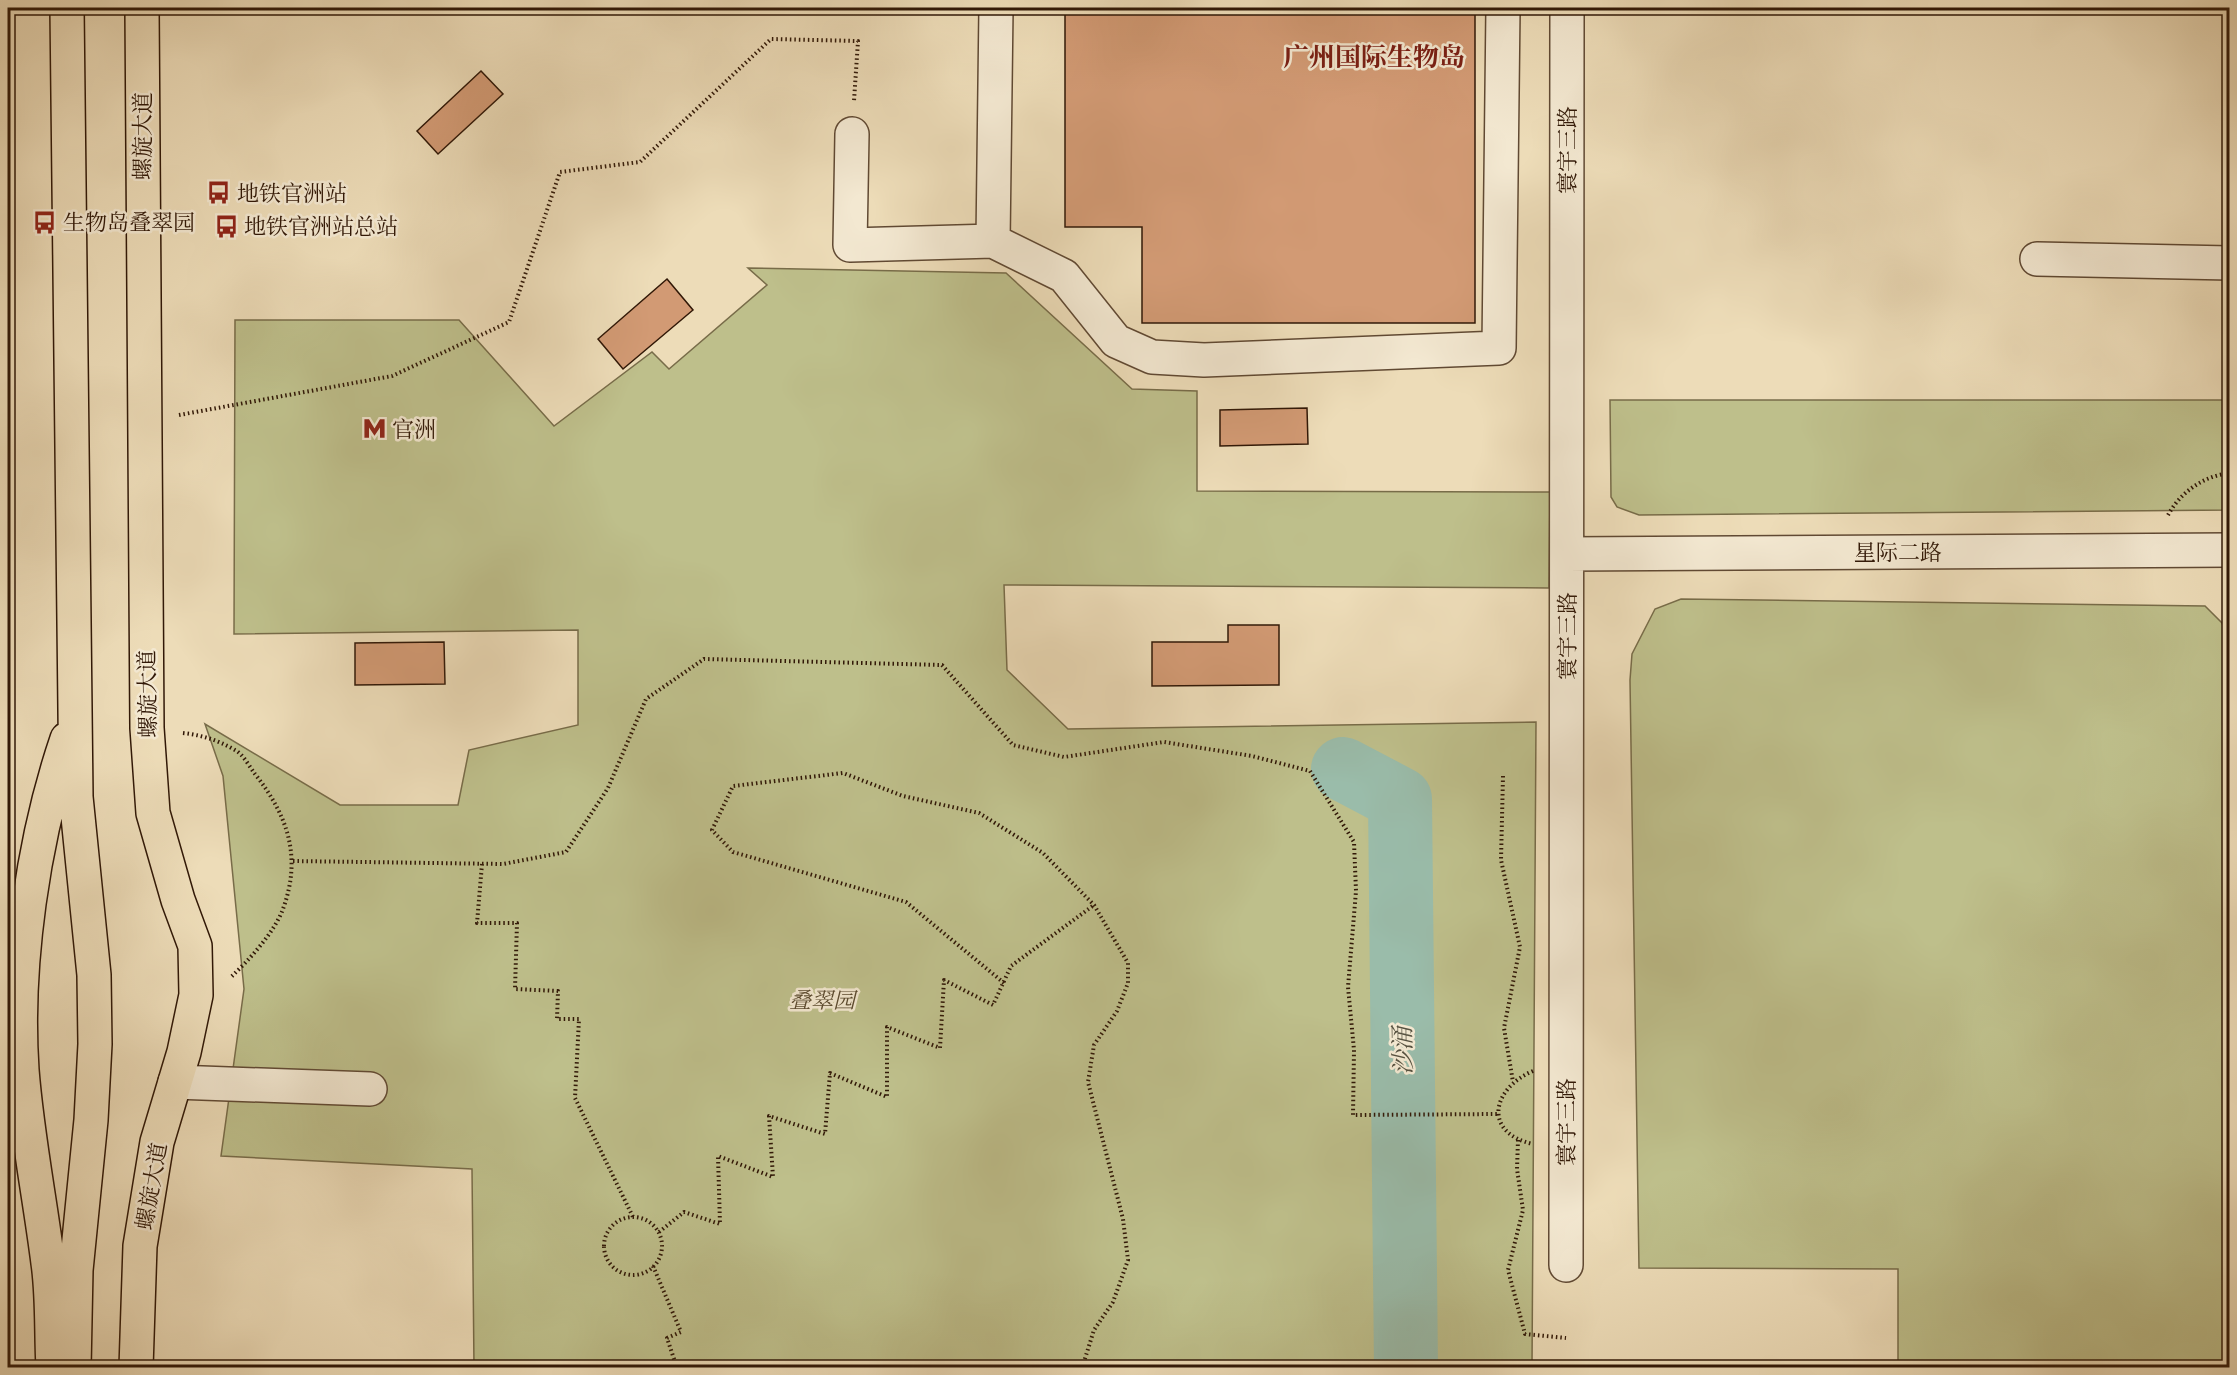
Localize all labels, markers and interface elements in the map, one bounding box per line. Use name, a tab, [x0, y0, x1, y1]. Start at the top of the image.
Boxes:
district label: 广州国际生物岛	[1283, 43, 1465, 72]
street label: 螺旋大道	[131, 92, 155, 180]
street label: 寰宇三路	[1556, 106, 1580, 194]
bus stop icon: 地铁官洲站	[206, 180, 232, 206]
place label: 地铁官洲站	[237, 182, 347, 206]
bus stop icon: 生物岛叠翠园	[32, 209, 58, 235]
place label: 生物岛叠翠园	[63, 211, 195, 235]
bus stop icon: 地铁官洲站总站	[213, 213, 239, 239]
place label: 地铁官洲站总站	[244, 215, 398, 239]
metro station icon: 官洲	[361, 416, 387, 442]
place label: 官洲	[392, 418, 436, 442]
street label: 星际二路	[1854, 541, 1942, 565]
street label: 寰宇三路	[1556, 592, 1580, 680]
street label: 螺旋大道	[135, 650, 161, 738]
park label: 叠翠园	[789, 989, 858, 1013]
water label: 沙涌	[1390, 1024, 1417, 1075]
street label: 寰宇三路	[1555, 1078, 1579, 1166]
street label: 螺旋大道	[133, 1141, 171, 1232]

